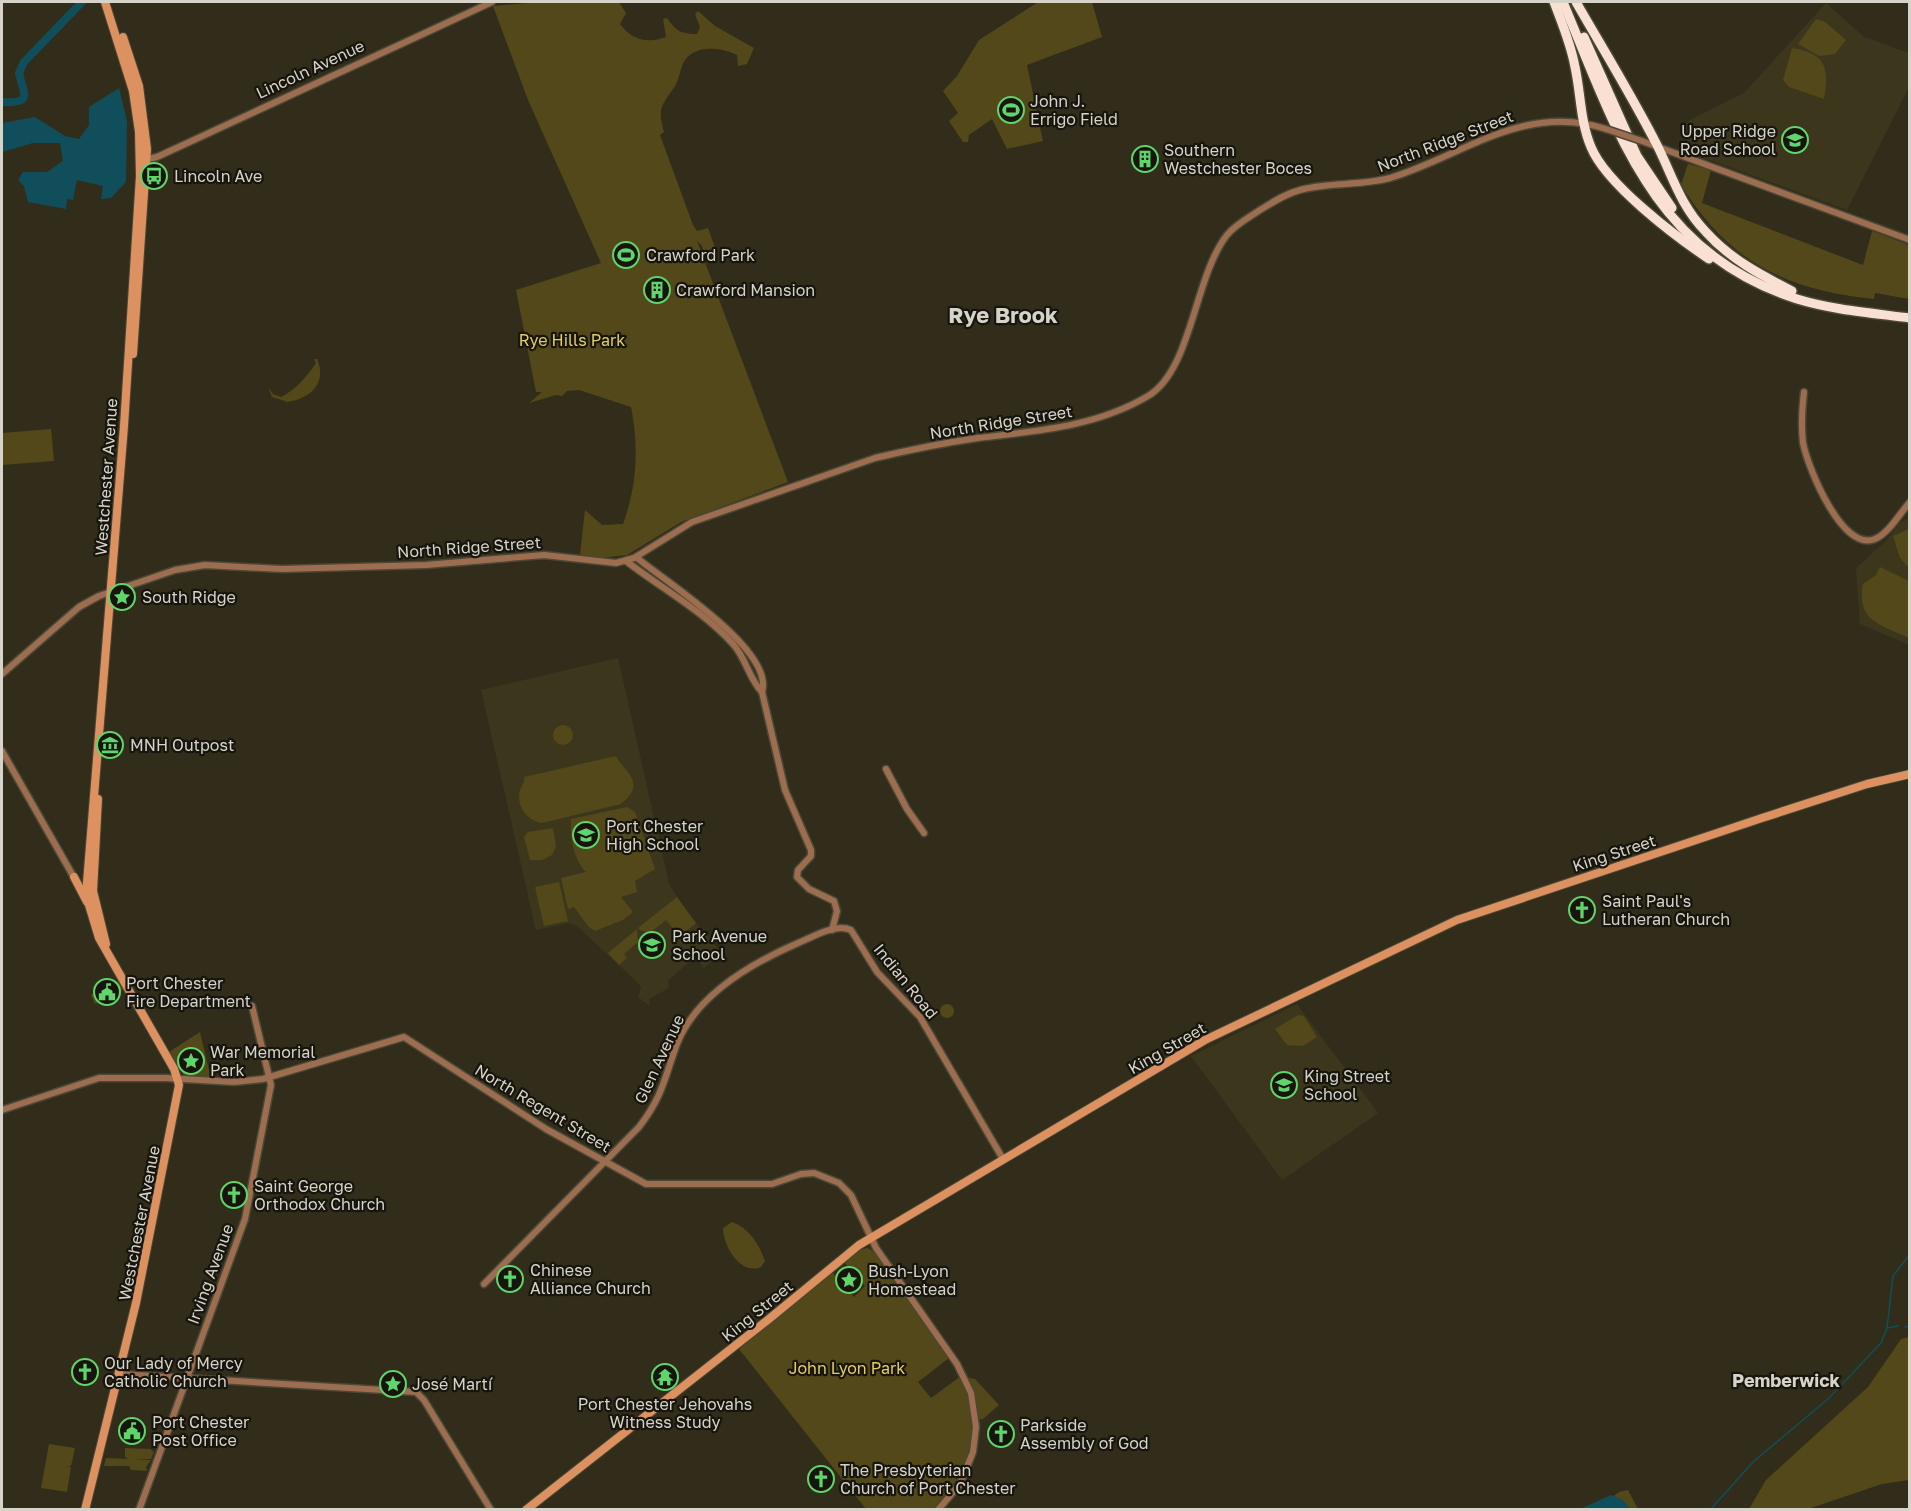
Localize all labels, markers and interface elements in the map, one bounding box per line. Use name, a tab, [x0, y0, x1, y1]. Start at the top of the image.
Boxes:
street label: Lincoln Avenue	[253, 35, 367, 103]
place label: John J. Errigo Field	[1030, 91, 1118, 129]
sports icon: John J. Errigo Field	[996, 95, 1026, 125]
street label: North Ridge Street	[1374, 106, 1516, 176]
place label: Upper Ridge Road School	[1680, 121, 1776, 159]
school or university icon: Upper Ridge Road School	[1780, 125, 1810, 155]
place label: Southern Westchester Boces	[1164, 140, 1312, 178]
building icon: Southern Westchester Boces	[1130, 144, 1160, 174]
bus stop icon: Lincoln Ave	[139, 161, 169, 191]
place label: Lincoln Ave	[174, 166, 262, 186]
sports icon: Crawford Park	[611, 240, 641, 270]
place label: Crawford Park	[646, 245, 755, 265]
building icon: Crawford Mansion	[642, 275, 672, 305]
place label: Crawford Mansion	[676, 280, 815, 300]
district label: Rye Brook	[948, 301, 1058, 328]
park label: Rye Hills Park	[519, 330, 625, 350]
street label: Westchester Avenue	[91, 398, 121, 556]
street label: North Ridge Street	[928, 401, 1074, 443]
street label: North Ridge Street	[396, 532, 542, 562]
place icon: South Ridge	[107, 582, 137, 612]
place label: South Ridge	[142, 587, 236, 607]
museum icon: MNH Outpost	[95, 730, 125, 760]
place label: MNH Outpost	[130, 735, 234, 755]
place label: Port Chester High School	[606, 816, 703, 854]
school or university icon: Port Chester High School	[571, 820, 601, 850]
street label: King Street	[1570, 830, 1658, 876]
place label: Saint Paul's Lutheran Church	[1602, 891, 1730, 929]
church icon: Saint Paul's Lutheran Church	[1567, 895, 1597, 925]
place label: Park Avenue School	[672, 926, 767, 964]
school or university icon: Park Avenue School	[637, 930, 667, 960]
street label: Indian Road	[870, 939, 942, 1023]
place label: Port Chester Fire Department	[126, 973, 251, 1011]
public building icon: Port Chester Fire Department	[92, 977, 122, 1007]
street label: Glen Avenue	[630, 1011, 688, 1107]
street label: King Street	[1125, 1018, 1209, 1078]
place label: War Memorial Park	[210, 1042, 316, 1080]
place icon: War Memorial Park	[176, 1046, 206, 1076]
street label: North Regent Street	[471, 1059, 615, 1157]
place label: King Street School	[1304, 1066, 1390, 1104]
school or university icon: King Street School	[1269, 1070, 1299, 1100]
street label: Westchester Avenue	[114, 1144, 164, 1302]
place label: Saint George Orthodox Church	[254, 1176, 385, 1214]
church icon: Saint George Orthodox Church	[219, 1180, 249, 1210]
street label: Irving Avenue	[183, 1221, 237, 1327]
place label: Chinese Alliance Church	[530, 1260, 651, 1298]
place label: Bush-Lyon Homestead	[868, 1261, 956, 1299]
church icon: Chinese Alliance Church	[495, 1264, 525, 1294]
place icon: Bush-Lyon Homestead	[834, 1265, 864, 1295]
street label: King Street	[717, 1276, 797, 1346]
place label: Our Lady of Mercy Catholic Church	[104, 1353, 243, 1391]
church icon: Our Lady of Mercy Catholic Church	[70, 1357, 100, 1387]
park label: John Lyon Park	[789, 1358, 905, 1378]
temple icon: Port Chester Jehovahs Witness Study	[650, 1362, 680, 1392]
place icon: José Martí	[378, 1369, 408, 1399]
district label: Pemberwick	[1732, 1369, 1841, 1391]
place label: José Martí	[412, 1374, 494, 1394]
place label: Port Chester Jehovahs Witness Study	[578, 1394, 752, 1432]
place label: Port Chester Post Office	[152, 1412, 249, 1450]
place label: Parkside Assembly of God	[1020, 1415, 1149, 1453]
public building icon: Port Chester Post Office	[117, 1416, 147, 1446]
church icon: Parkside Assembly of God	[986, 1419, 1016, 1449]
place label: The Presbyterian Church of Port Chester	[840, 1460, 1016, 1498]
church icon: The Presbyterian Church of Port Chester	[806, 1464, 836, 1494]

